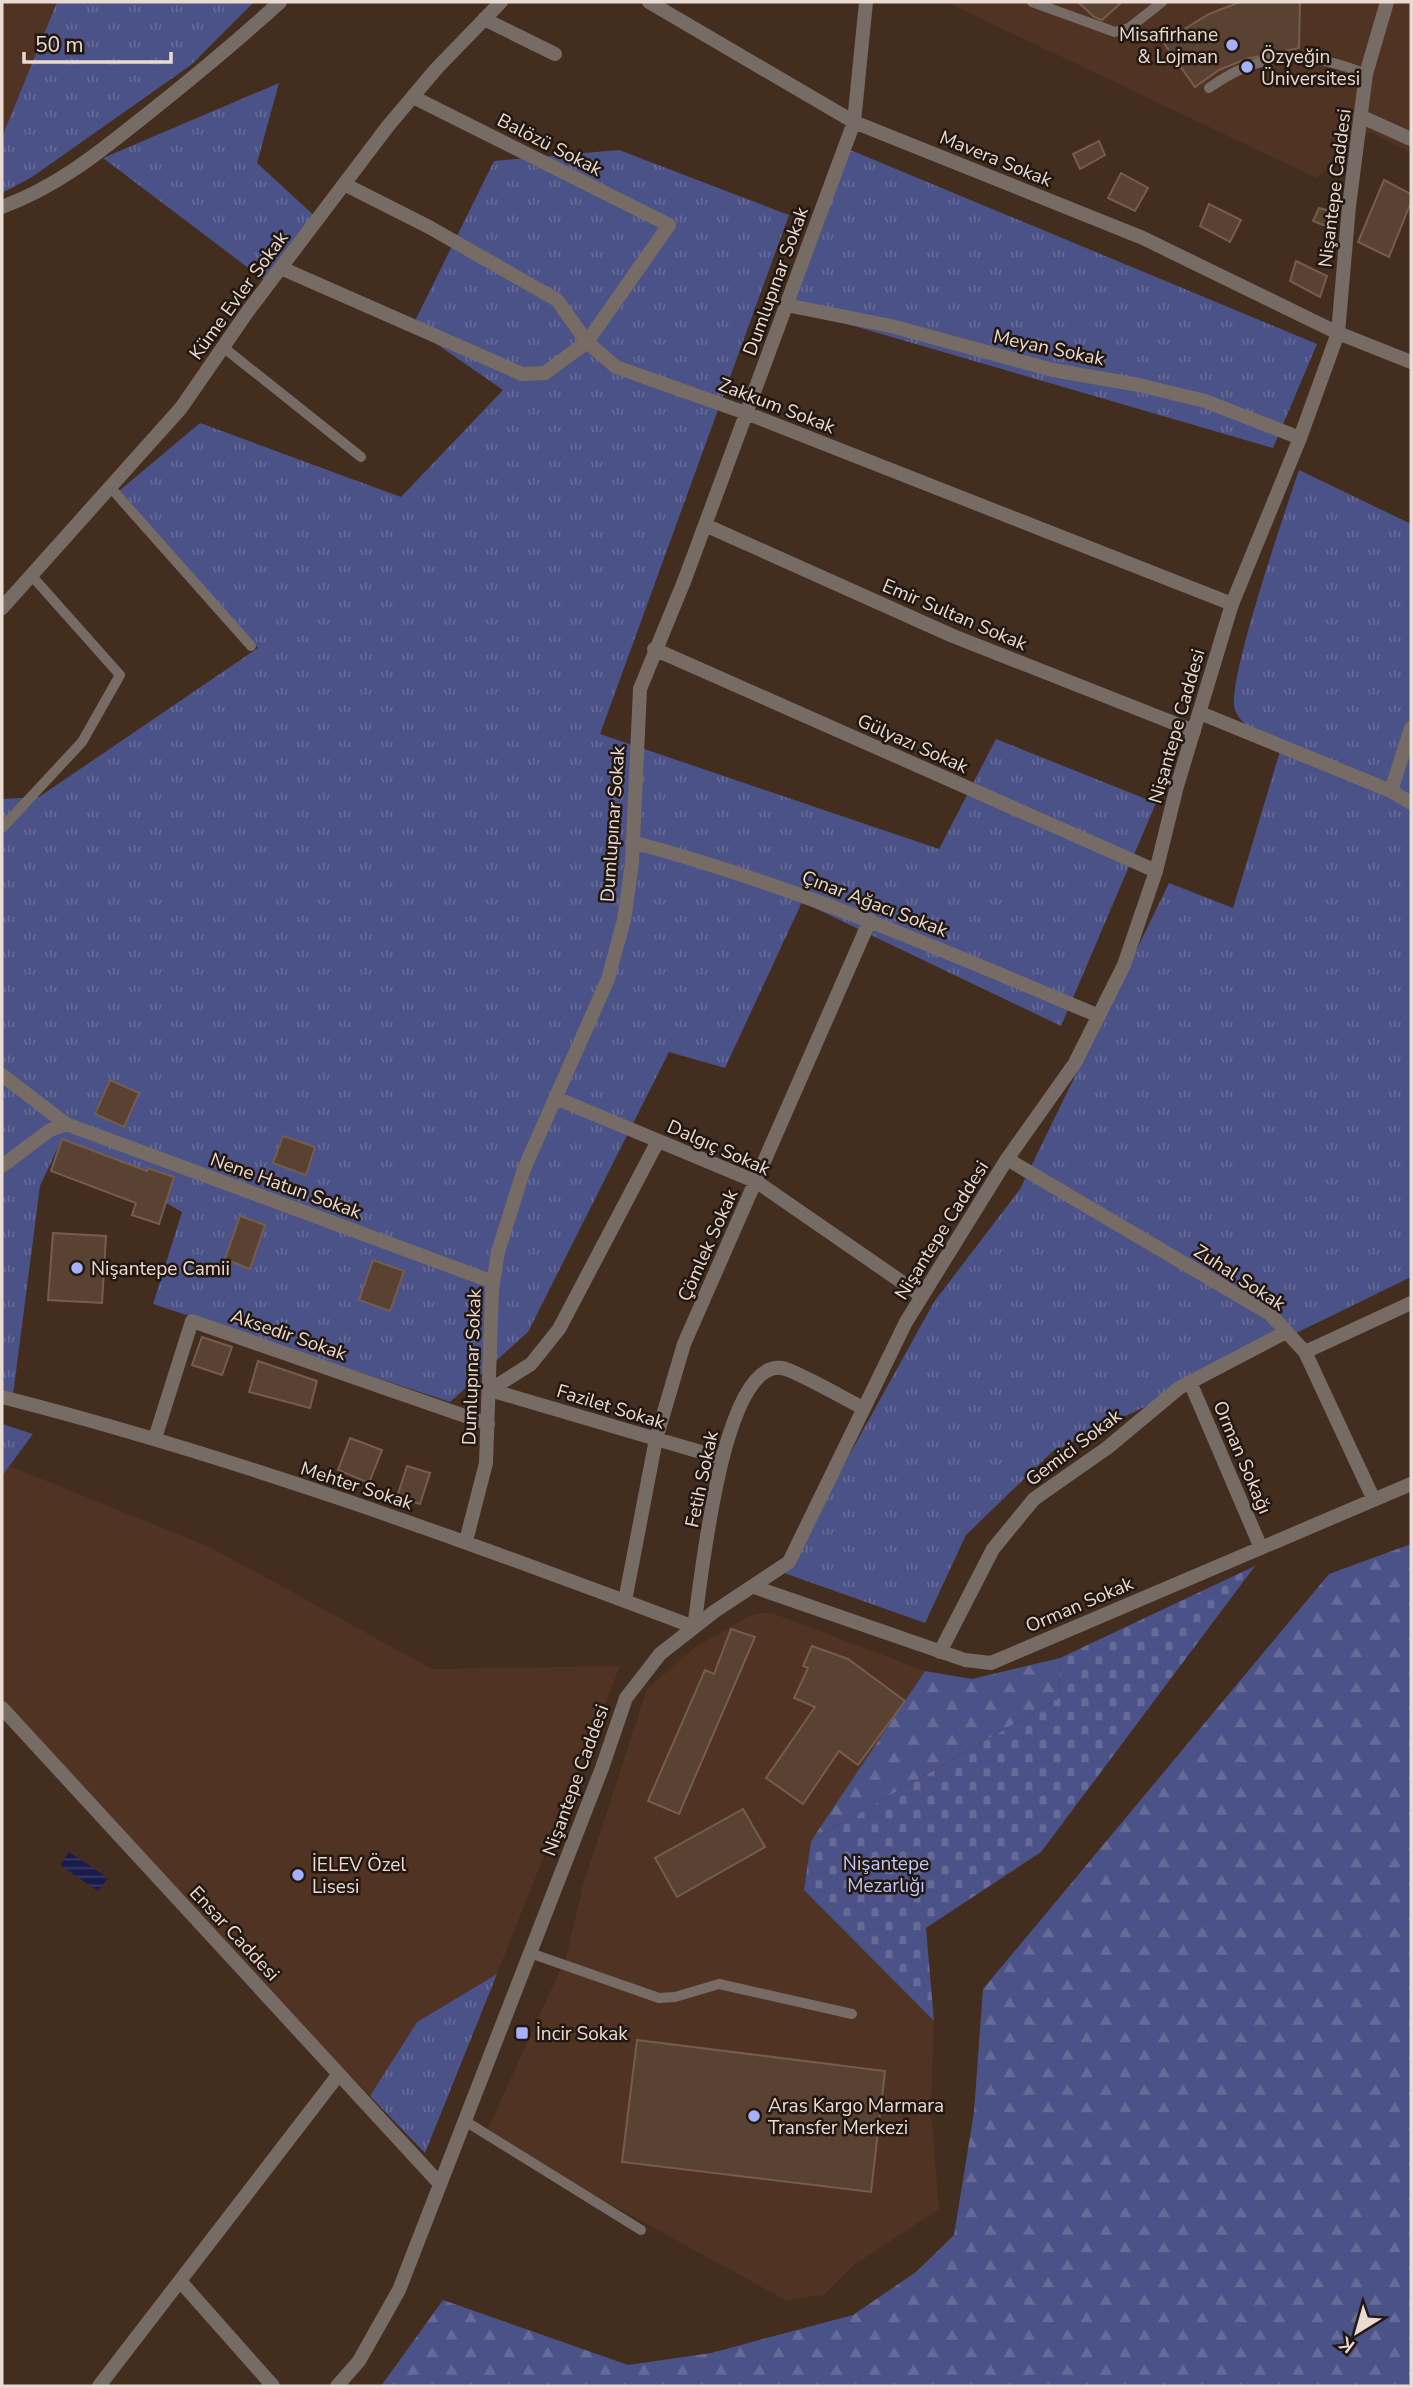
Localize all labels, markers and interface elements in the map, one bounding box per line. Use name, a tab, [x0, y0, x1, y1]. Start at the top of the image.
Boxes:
scale bar	[24, 21, 172, 65]
place label: Misafirhane & Lojman	[1119, 22, 1218, 70]
text: 50 m	[35, 31, 84, 59]
marker: Misafirhane & Lojman	[1224, 37, 1240, 53]
place label: Özyeğin Üniversitesi	[1261, 44, 1360, 92]
marker: Özyeğin Üniversitesi	[1239, 59, 1255, 75]
street label: Balözü Sokak	[493, 107, 607, 183]
street label: Nişantepe Caddesi	[1312, 107, 1358, 269]
street label: Mavera Sokak	[936, 125, 1056, 193]
street label: Dumlupınar Sokak	[737, 203, 815, 359]
street label: Küme Evler Sokak	[183, 226, 295, 365]
street label: Meyan Sokak	[991, 324, 1107, 373]
street label: Zakkum Sokak	[715, 372, 839, 440]
street label: Emir Sultan Sokak	[878, 573, 1031, 657]
street label: Nişantepe Caddesi	[1142, 646, 1211, 807]
street label: Gülyazı Sokak	[853, 708, 973, 780]
street label: Dumlupınar Sokak	[595, 745, 631, 903]
street label: Çınar Ağacı Sokak	[798, 864, 952, 944]
street label: Dalgıç Sokak	[663, 1114, 775, 1182]
street label: Nene Hatun Sokak	[207, 1147, 365, 1225]
street label: Nişantepe Caddesi	[889, 1156, 995, 1305]
street label: Çömlek Sokak	[672, 1185, 744, 1306]
street label: Zuhal Sokak	[1189, 1239, 1291, 1317]
place label: Nişantepe Camii	[91, 1256, 230, 1282]
marker: Nişantepe Camii	[69, 1260, 85, 1276]
street label: Dumlupınar Sokak	[456, 1288, 488, 1446]
street label: Aksedir Sokak	[227, 1303, 350, 1367]
street label: Fazilet Sokak	[553, 1378, 668, 1436]
street label: Orman Sokağı	[1207, 1397, 1278, 1518]
street label: Gemici Sokak	[1020, 1403, 1127, 1492]
street label: Fetih Sokak	[679, 1428, 725, 1530]
street label: Mehter Sokak	[297, 1456, 417, 1517]
street label: Orman Sokak	[1022, 1570, 1138, 1639]
street label: Nişantepe Caddesi	[536, 1701, 615, 1860]
park label: Nişantepe Mezarlığı	[843, 1851, 929, 1899]
place label: İELEV Özel Lisesi	[312, 1852, 406, 1900]
marker: İELEV Özel Lisesi	[290, 1867, 306, 1883]
street label: Ensar Caddesi	[183, 1881, 285, 1987]
place label: İncir Sokak	[536, 2021, 628, 2047]
marker: İncir Sokak	[514, 2025, 530, 2041]
place label: Aras Kargo Marmara Transfer Merkezi	[768, 2093, 944, 2141]
marker: Aras Kargo Marmara Transfer Merkezi	[746, 2108, 762, 2124]
north arrow	[1322, 2297, 1392, 2367]
text: K	[1333, 2330, 1360, 2359]

